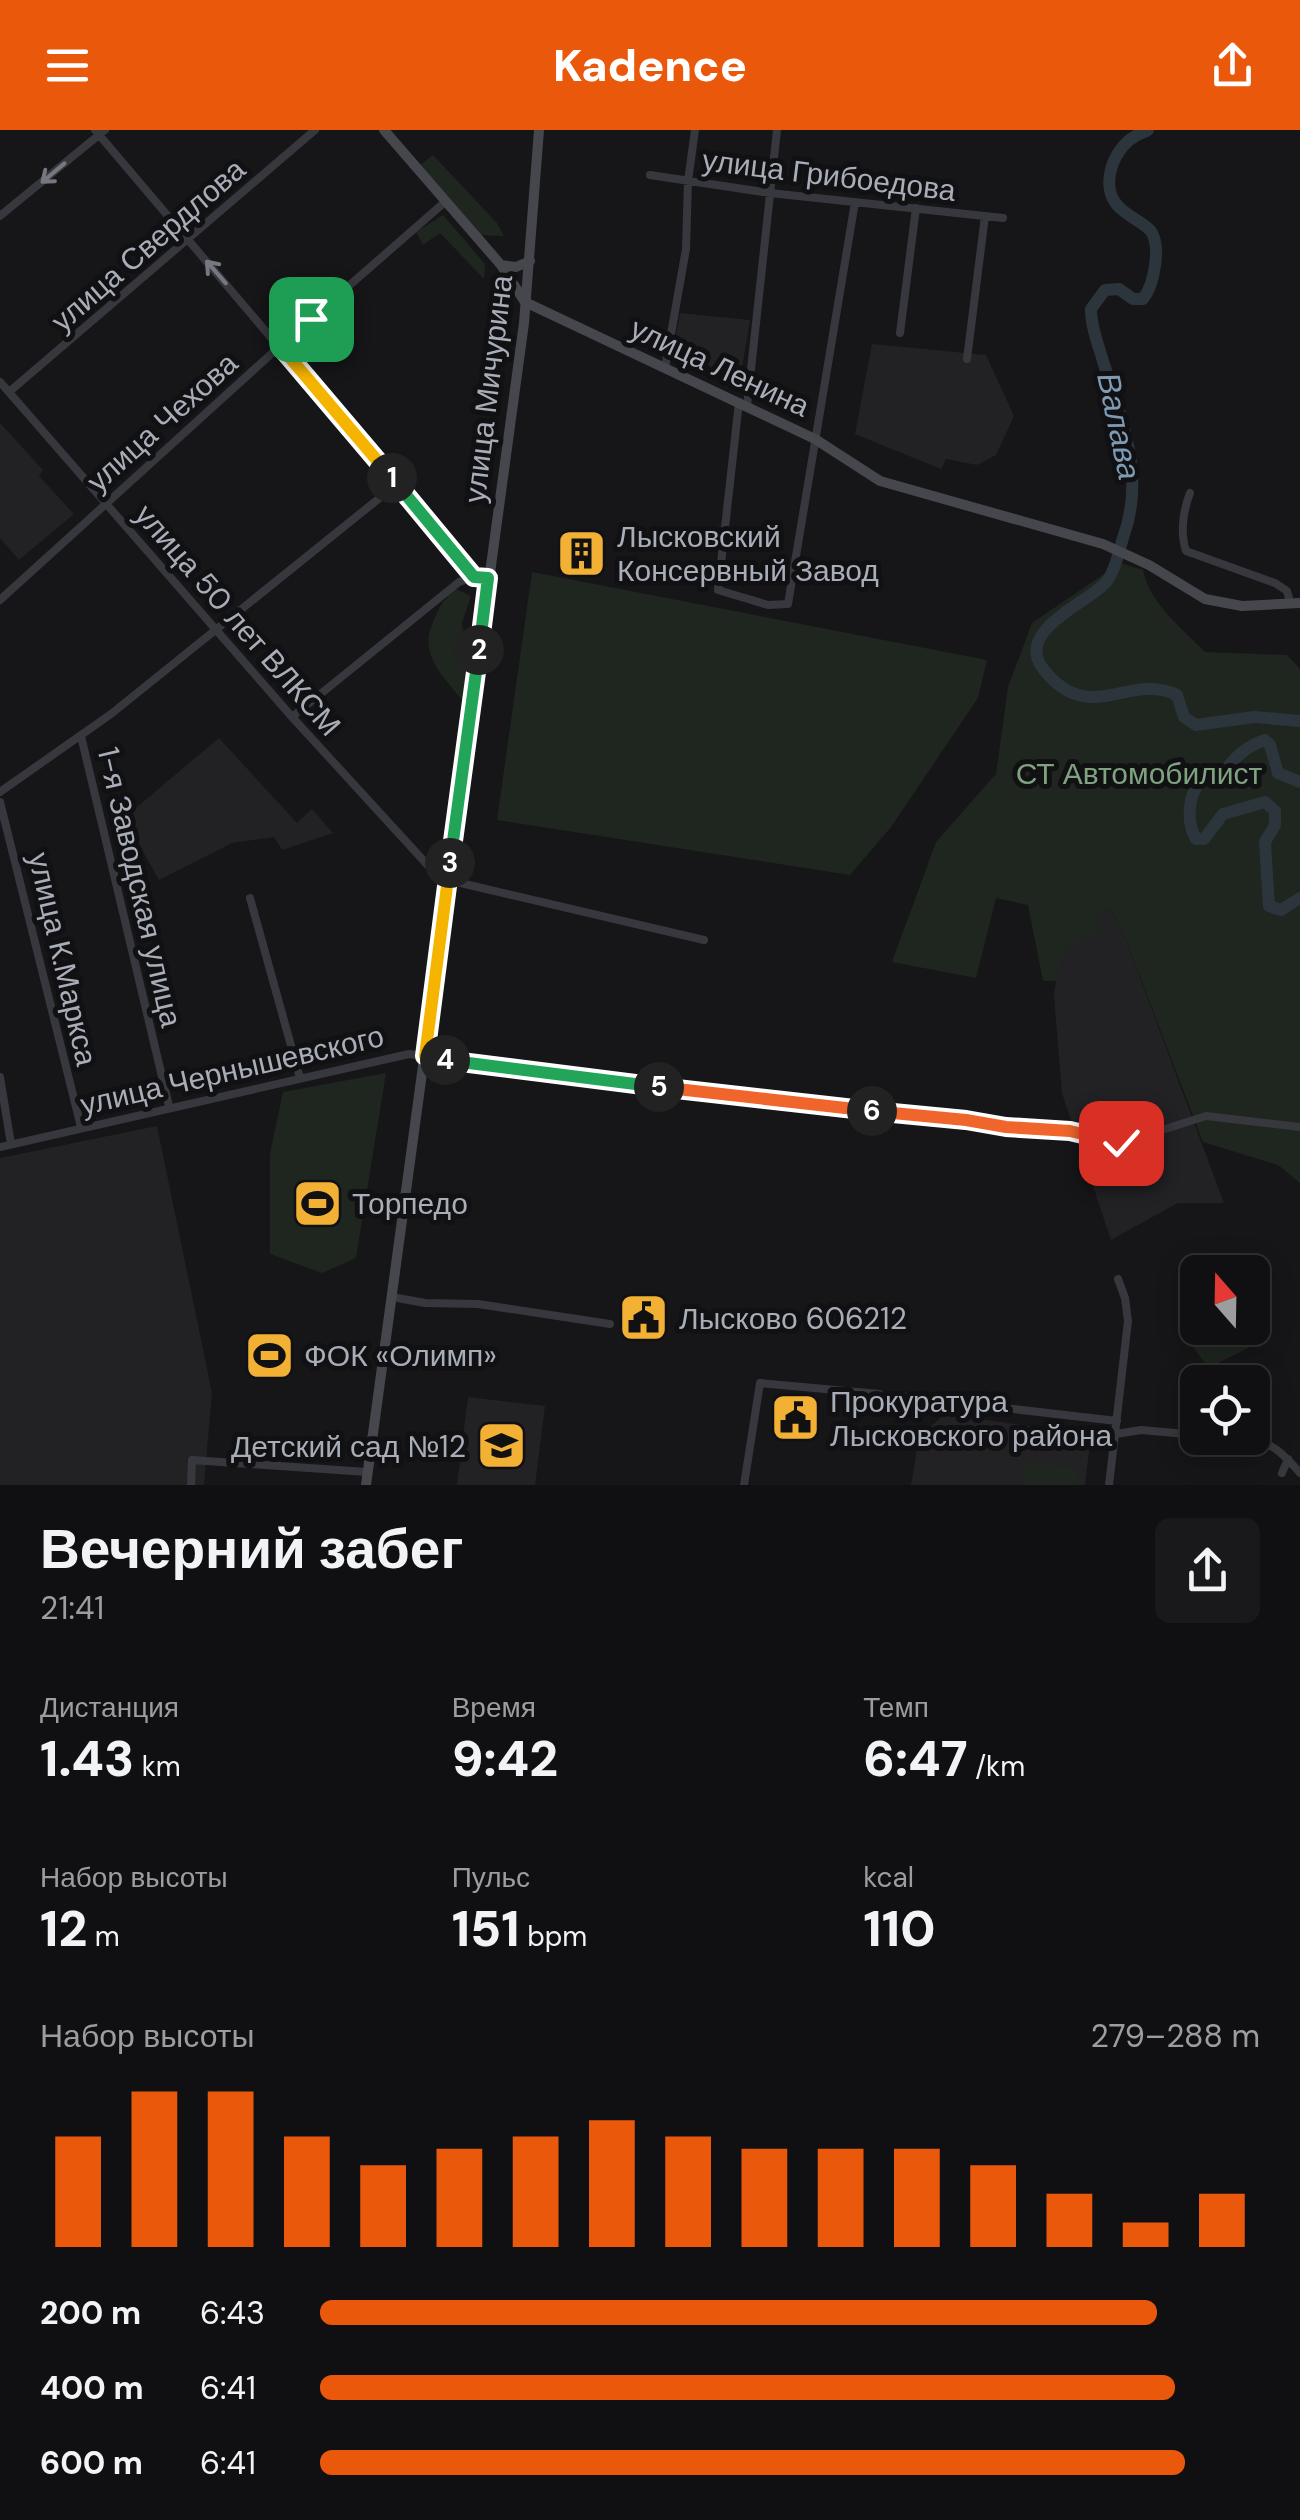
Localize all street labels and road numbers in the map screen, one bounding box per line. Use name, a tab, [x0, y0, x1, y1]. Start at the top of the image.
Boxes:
street label: улица Грибоедова	[700, 140, 958, 210]
street label: улица Свердлова	[43, 150, 253, 340]
street label: улица Мичурина	[455, 273, 521, 505]
street label: улица Ленина	[624, 308, 816, 426]
street label: улица Чехова	[78, 344, 246, 500]
street label: улица 50 лет ВЛКСМ	[127, 496, 349, 744]
street label: 1-я Заводская улица	[89, 743, 191, 1031]
street label: улица К.Маркса	[20, 849, 107, 1070]
street label: улица Чернышевского	[76, 1016, 388, 1124]

